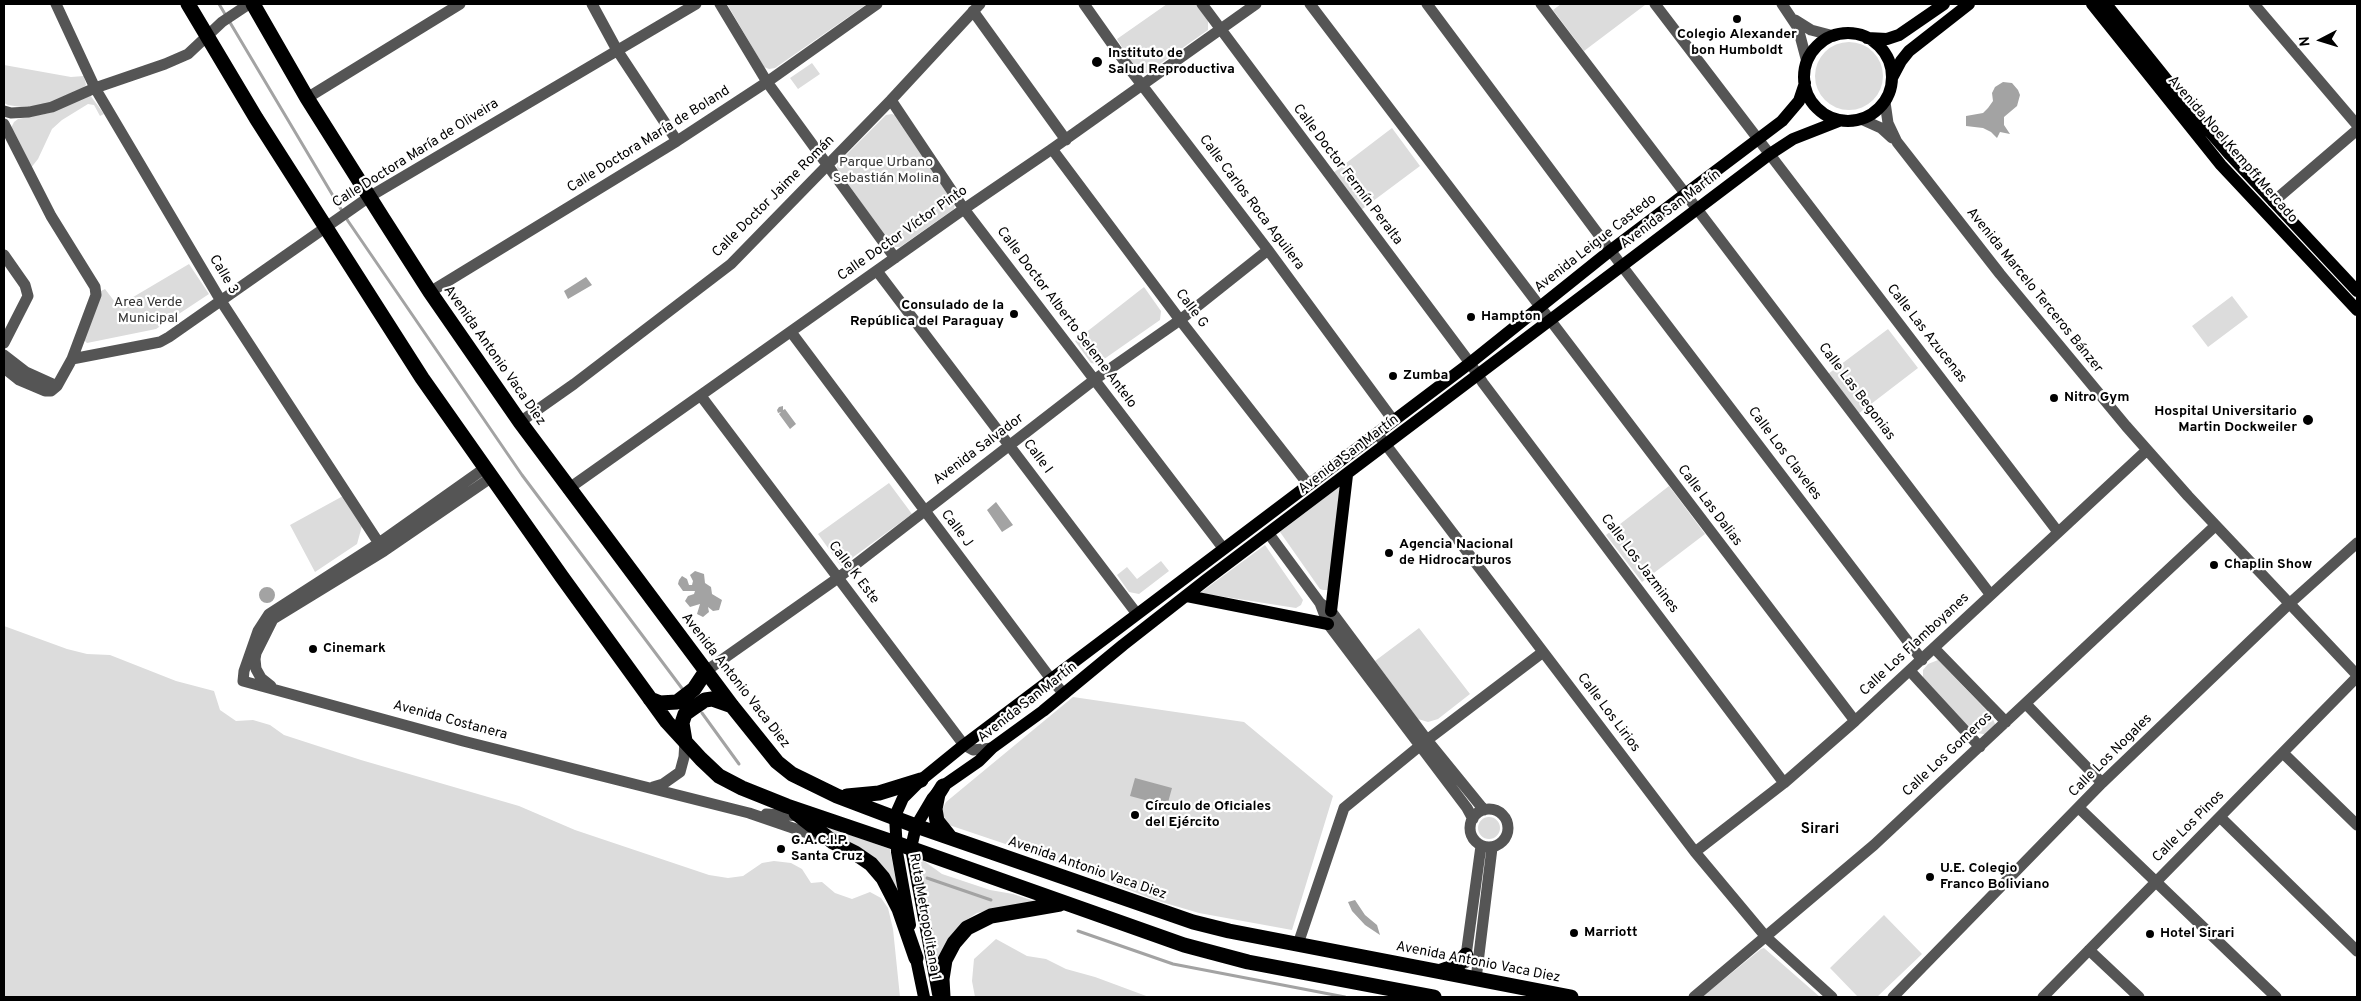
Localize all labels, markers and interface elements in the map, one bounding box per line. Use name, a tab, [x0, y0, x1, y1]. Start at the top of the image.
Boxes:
marker: Colegio Alexander bon Humboldt	[1731, 13, 1743, 25]
north arrow	[2296, 15, 2346, 65]
place label: Colegio Alexander bon Humboldt	[1677, 27, 1797, 59]
text: N	[2297, 36, 2314, 47]
place label: Instituto de Salud Reproductiva	[1108, 46, 1235, 78]
marker: Instituto de Salud Reproductiva	[1090, 55, 1104, 69]
street label: Avenida Noel Kempff Mercado	[2164, 73, 2300, 227]
street label: Calle Doctora María de Boland	[565, 83, 733, 197]
street label: Calle Doctora María de Oliveira	[330, 96, 502, 212]
street label: Calle Doctor Fermín Peralta	[1288, 101, 1406, 249]
street label: Calle Doctor Jaime Román	[709, 132, 839, 262]
street label: Calle Carlos Roca Aguilera	[1195, 132, 1307, 274]
park label: Parque Urbano Sebastián Molina	[833, 155, 939, 188]
street label: Avenida San Martín	[1617, 167, 1725, 253]
street label: Calle Doctor Víctor Pinto	[835, 183, 971, 285]
street label: Avenida Leigue Castedo	[1532, 191, 1660, 297]
street label: Avenida Marcelo Terceros Bánzer	[1962, 205, 2106, 377]
street label: Calle Doctor Alberto Seleme Antelo	[992, 224, 1140, 412]
street label: Calle 3	[205, 252, 241, 298]
street label: Calle Las Azucenas	[1882, 281, 1970, 387]
street label: Avenida Antonio Vaca Diez	[439, 283, 549, 429]
street label: Calle G	[1171, 286, 1211, 332]
park label: Area Verde Municipal	[114, 295, 182, 328]
place label: Consulado de la República del Paraguay	[850, 298, 1004, 331]
marker: Consulado de la República del Paraguay	[1008, 308, 1020, 320]
place label: Hampton	[1481, 309, 1541, 325]
marker: Hampton	[1465, 311, 1477, 323]
street label: Calle Las Begonias	[1814, 340, 1898, 444]
place label: Zumba	[1403, 368, 1448, 384]
marker: Zumba	[1387, 370, 1399, 382]
place label: Nitro Gym	[2064, 390, 2129, 406]
marker: Nitro Gym	[2048, 392, 2060, 404]
street label: Calle Los Claveles	[1744, 404, 1824, 504]
place label: Hospital Universitario Martin Dockweiler	[2154, 404, 2297, 437]
street label: Avenida Salvador	[931, 411, 1027, 489]
street label: Avenida San Martín	[1295, 412, 1403, 498]
marker: Hospital Universitario Martin Dockweiler	[2301, 413, 2315, 427]
street label: Calle I	[1019, 437, 1055, 477]
street label: Calle Las Dalias	[1673, 462, 1745, 550]
street label: Calle J	[937, 507, 975, 551]
street label: Calle Los Jazmines	[1596, 511, 1682, 617]
place label: Agencia Nacional de Hidrocarburos	[1399, 537, 1513, 570]
street label: Calle K Este	[824, 538, 882, 608]
marker: Agencia Nacional de Hidrocarburos	[1383, 547, 1395, 559]
place label: Chaplin Show	[2224, 557, 2312, 573]
marker: Chaplin Show	[2208, 559, 2220, 571]
street label: Calle Los Flamboyanes	[1857, 590, 1973, 700]
street label: Avenida Antonio Vaca Diez	[677, 610, 793, 752]
place label: Cinemark	[323, 641, 386, 657]
marker: Cinemark	[307, 643, 319, 655]
street label: Avenida San Martín	[975, 659, 1081, 747]
street label: Calle Los Lirios	[1573, 670, 1643, 756]
street label: Avenida Costanera	[391, 698, 509, 744]
street label: Calle Los Gomeros	[1900, 709, 1996, 801]
street label: Calle Los Nogales	[2066, 711, 2156, 801]
street label: Calle Los Pinos	[2150, 788, 2228, 866]
place label: Círculo de Oficiales del Ejército	[1145, 799, 1271, 832]
marker: Círculo de Oficiales del Ejército	[1129, 809, 1141, 821]
district label: Sirari	[1801, 821, 1839, 839]
place label: G.A.C.I.P. Santa Cruz	[791, 833, 863, 866]
street label: Avenida Antonio Vaca Diez	[1005, 834, 1169, 904]
marker: G.A.C.I.P. Santa Cruz	[775, 843, 787, 855]
street label: Ruta Metropolitana 1	[905, 852, 943, 982]
place label: U.E. Colegio Franco Boliviano	[1940, 861, 2049, 894]
marker: U.E. Colegio Franco Boliviano	[1924, 871, 1936, 883]
place label: Marriott	[1584, 925, 1638, 941]
place label: Hotel Sirari	[2160, 926, 2235, 942]
marker: Marriott	[1568, 927, 1580, 939]
marker: Hotel Sirari	[2144, 928, 2156, 940]
street label: Avenida Antonio Vaca Diez	[1394, 939, 1562, 987]

